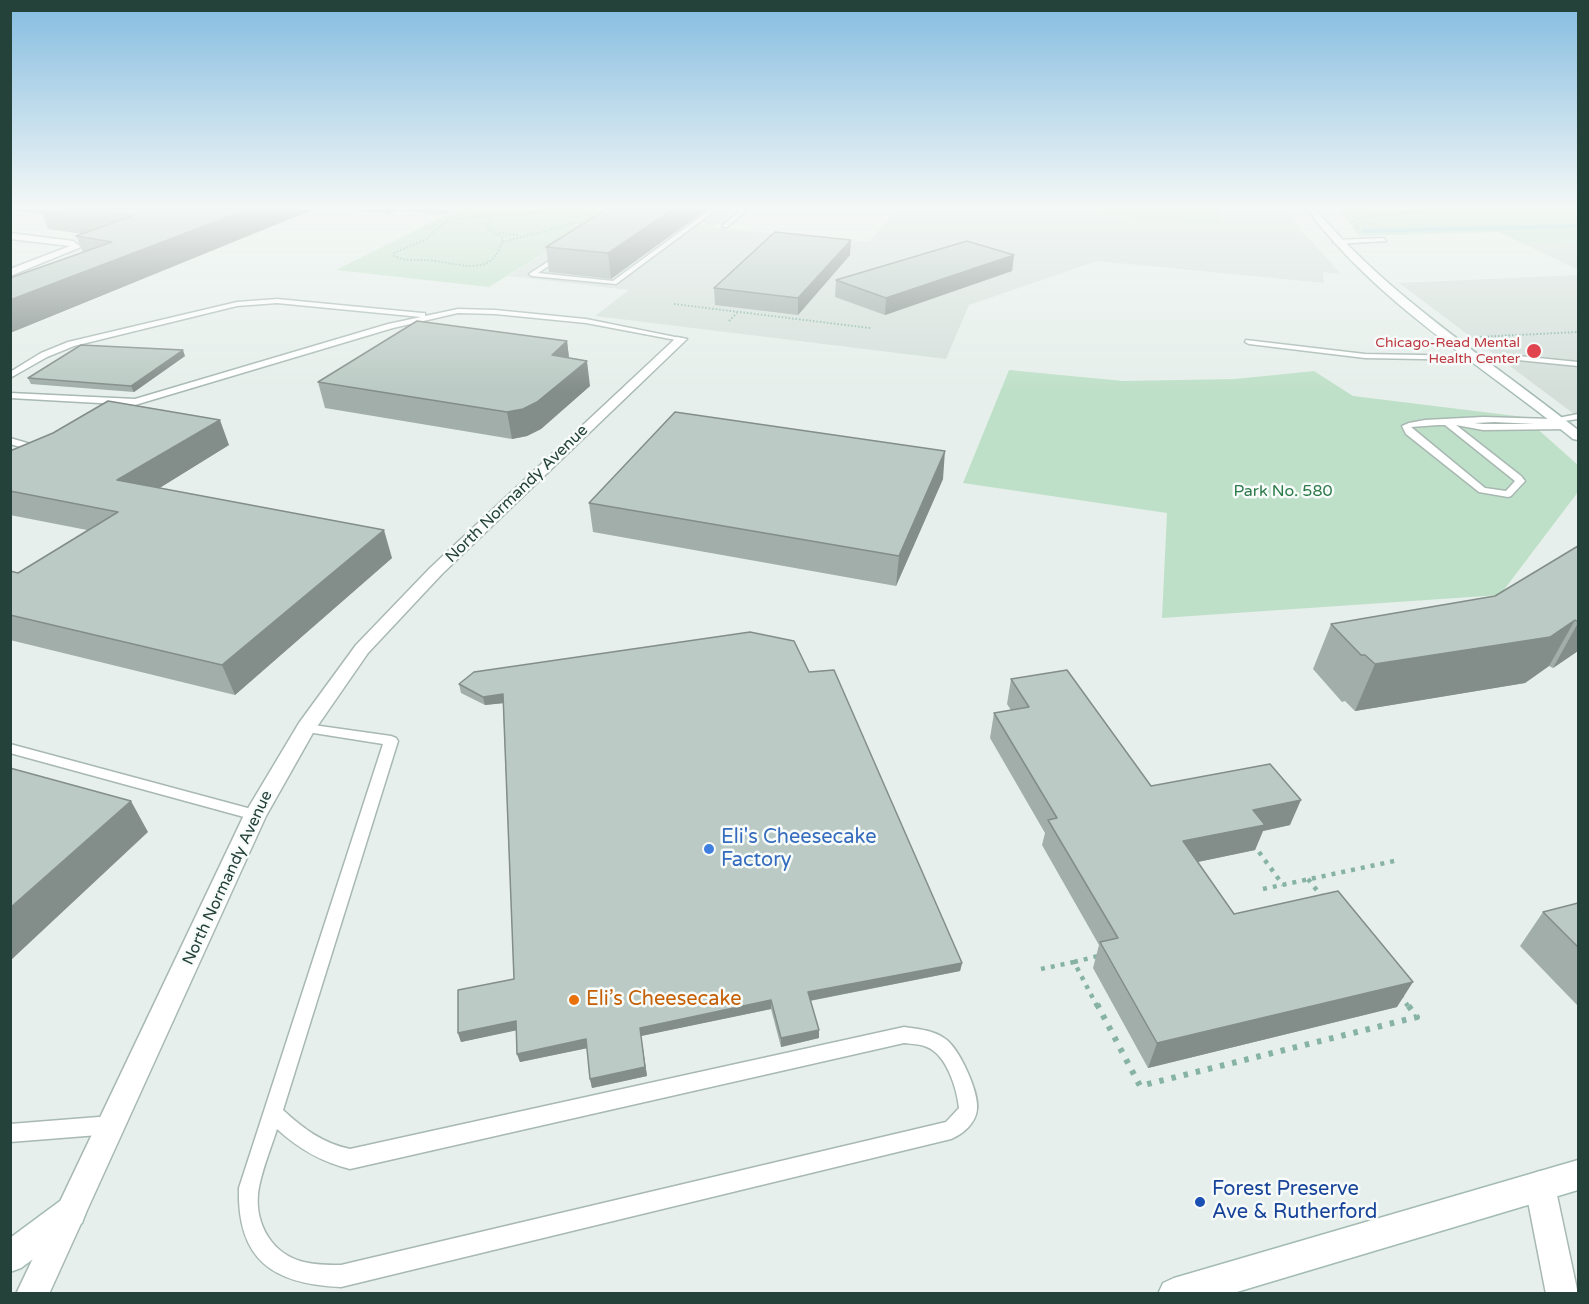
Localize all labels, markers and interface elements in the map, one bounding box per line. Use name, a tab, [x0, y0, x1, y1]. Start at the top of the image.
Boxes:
place label: Chicago-Read Mental Health Center	[1375, 335, 1520, 368]
marker: Chicago-Read Mental Health Center	[1525, 342, 1543, 360]
street label: North Normandy Avenue	[442, 421, 592, 567]
park label: Park No. 580	[1234, 482, 1332, 502]
street label: North Normandy Avenue	[179, 788, 277, 968]
place label: Eli's Cheesecake Factory	[721, 826, 877, 873]
marker: Eli's Cheesecake Factory	[702, 842, 716, 856]
place label: Eli’s Cheesecake	[586, 988, 742, 1012]
marker: Eli’s Cheesecake	[567, 993, 581, 1007]
place label: Forest Preserve Ave & Rutherford	[1212, 1178, 1377, 1225]
marker: Forest Preserve Ave & Rutherford	[1193, 1195, 1207, 1209]

